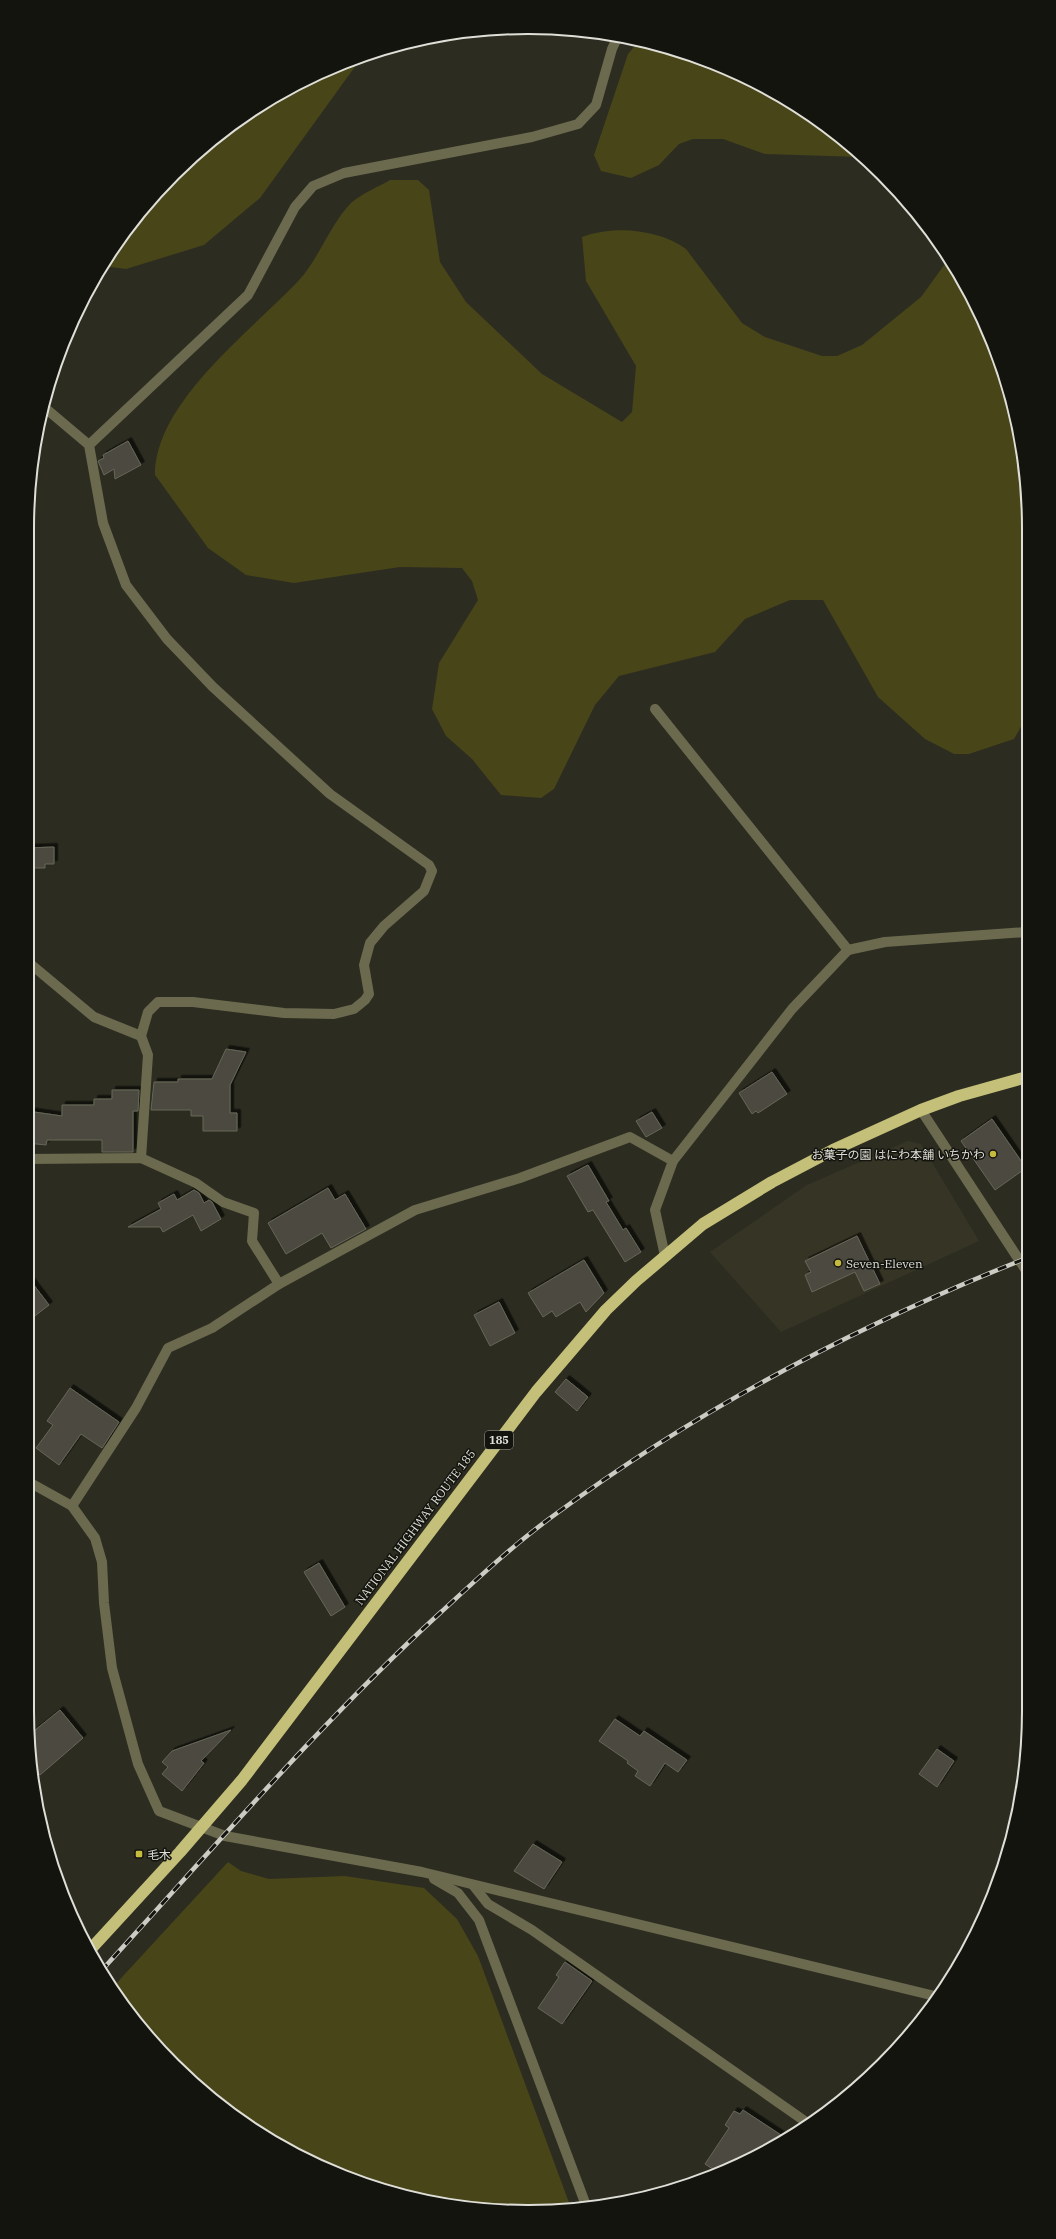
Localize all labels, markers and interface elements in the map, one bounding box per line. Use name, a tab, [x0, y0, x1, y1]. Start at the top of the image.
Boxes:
place label: お菓子の園 はにわ本舗 いちかわ	[811, 1147, 985, 1162]
marker: お菓子の園 はにわ本舗 いちかわ	[988, 1149, 998, 1159]
place label: Seven-Eleven	[846, 1256, 923, 1271]
marker: Seven-Eleven	[833, 1258, 843, 1268]
road number: 185	[485, 1431, 513, 1449]
street label: NATIONAL HIGHWAY ROUTE 185	[352, 1446, 478, 1608]
place label: 毛木	[147, 1847, 171, 1862]
marker: 毛木	[134, 1849, 144, 1859]

